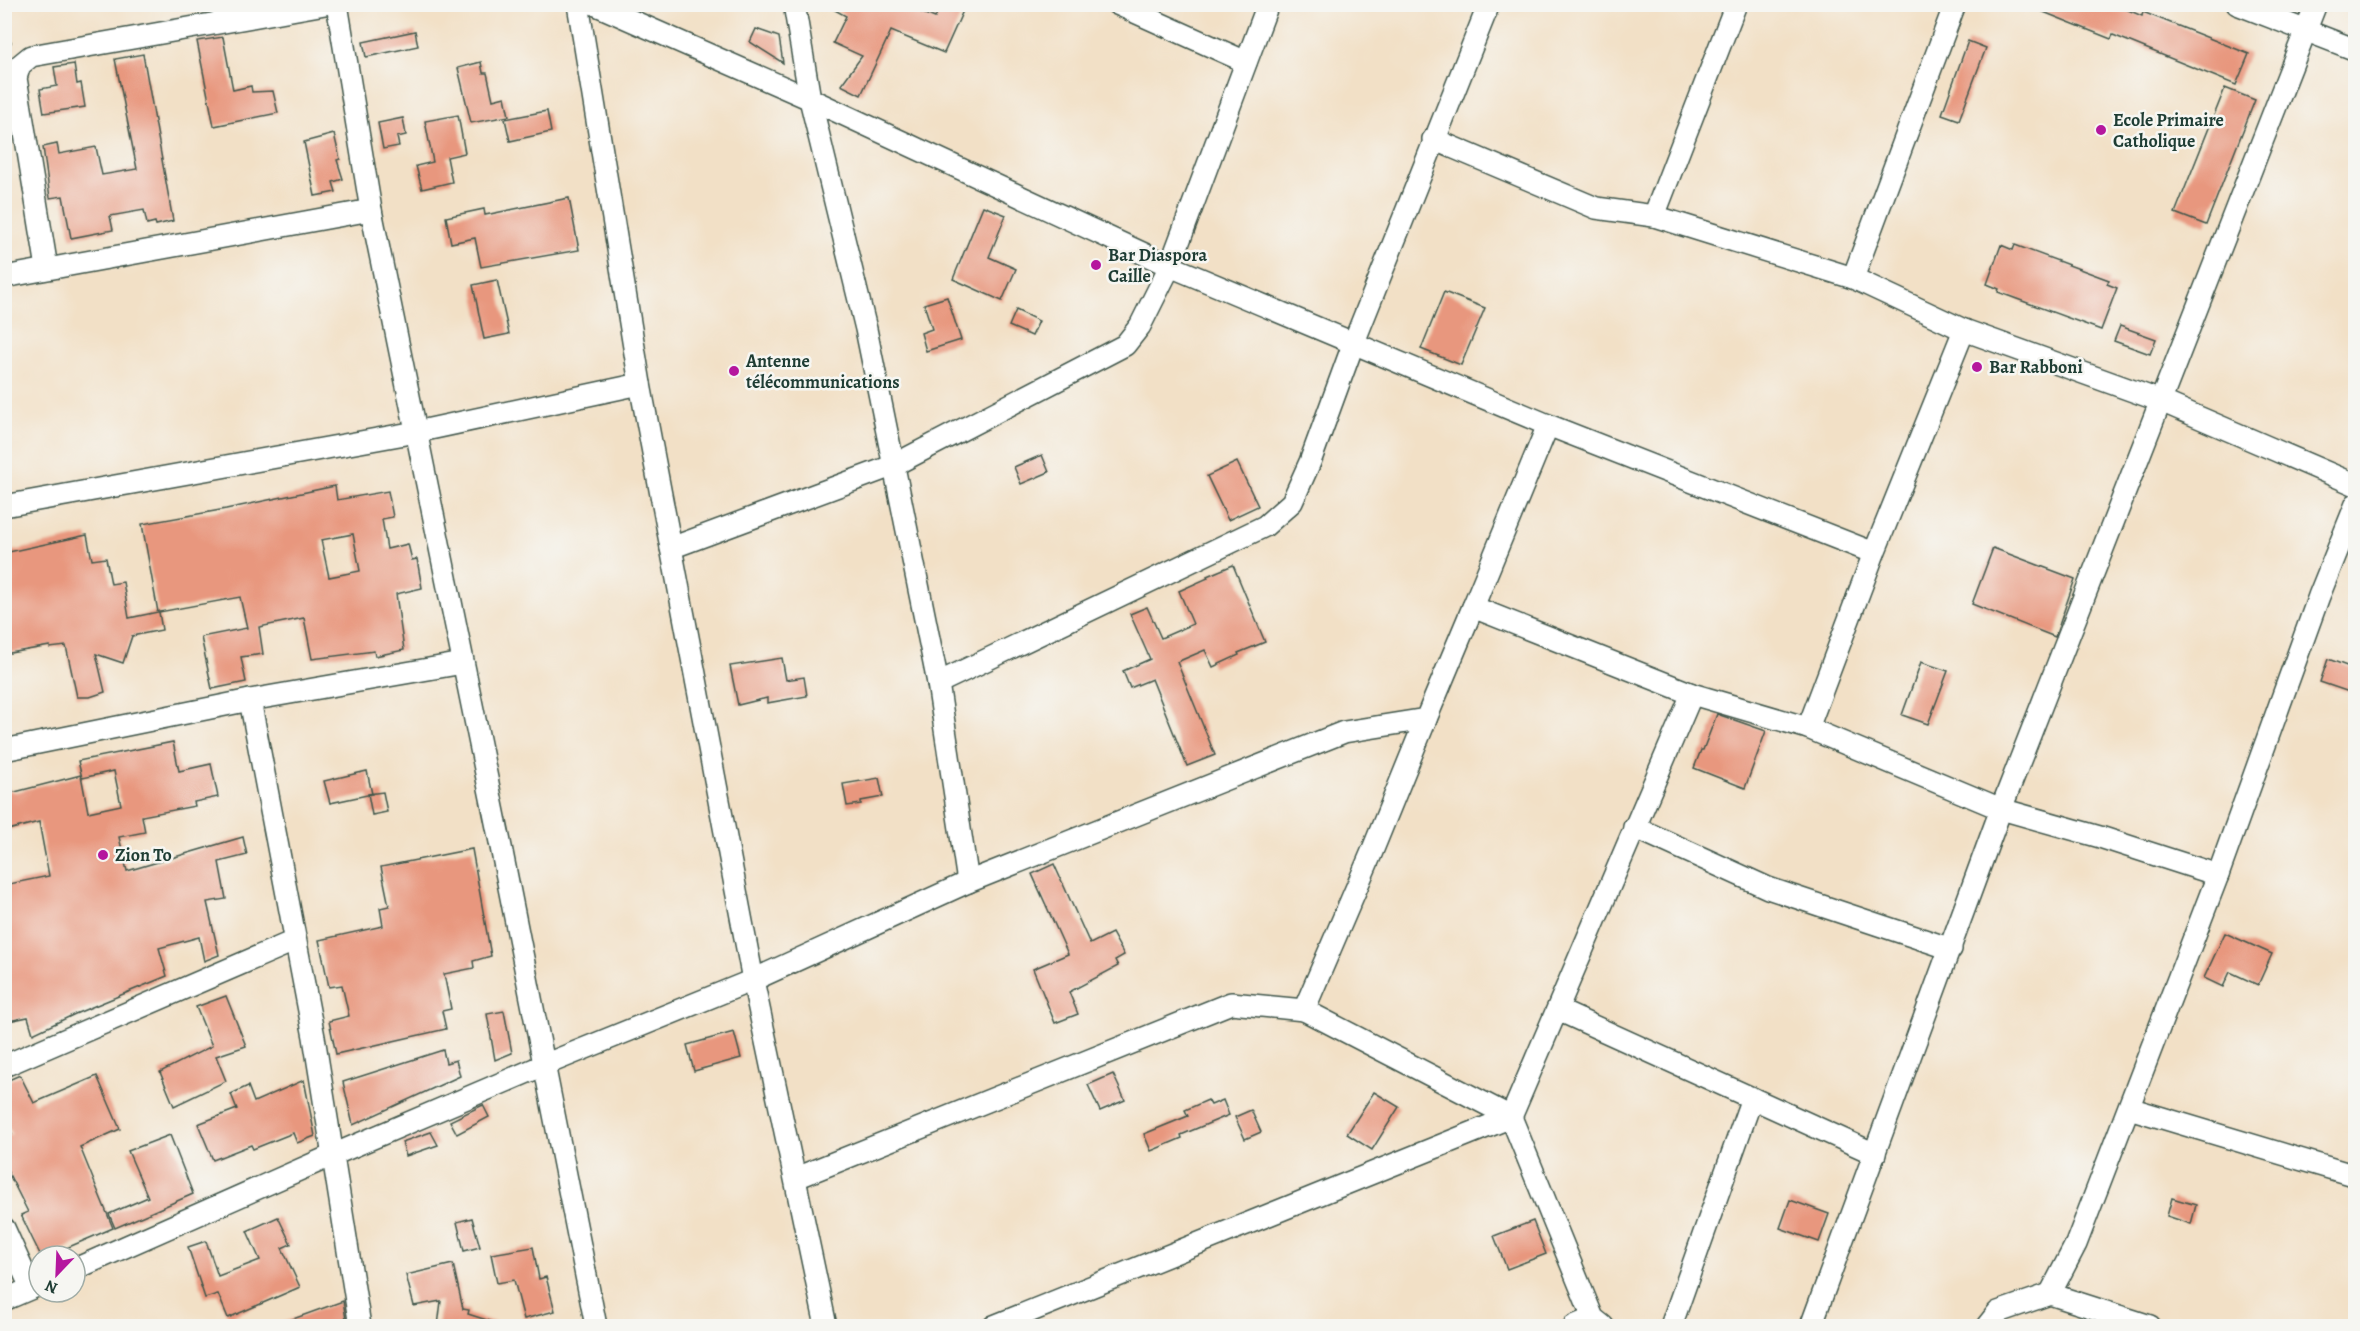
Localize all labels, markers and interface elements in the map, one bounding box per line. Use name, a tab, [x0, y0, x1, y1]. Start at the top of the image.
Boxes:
place label: Ecole Primaire Catholique	[2113, 108, 2224, 153]
marker: Ecole Primaire Catholique	[2094, 123, 2108, 137]
place label: Bar Diaspora Caille	[1108, 243, 1207, 288]
marker: Bar Diaspora Caille	[1089, 258, 1103, 272]
place label: Antenne télécommunications	[745, 349, 900, 394]
place label: Bar Rabboni	[1989, 355, 2083, 379]
marker: Bar Rabboni	[1970, 360, 1984, 374]
marker: Antenne télécommunications	[727, 364, 741, 378]
place label: Zion To	[115, 843, 172, 867]
marker: Zion To	[96, 848, 110, 862]
north arrow	[27, 1244, 87, 1304]
text: N	[42, 1274, 61, 1299]

